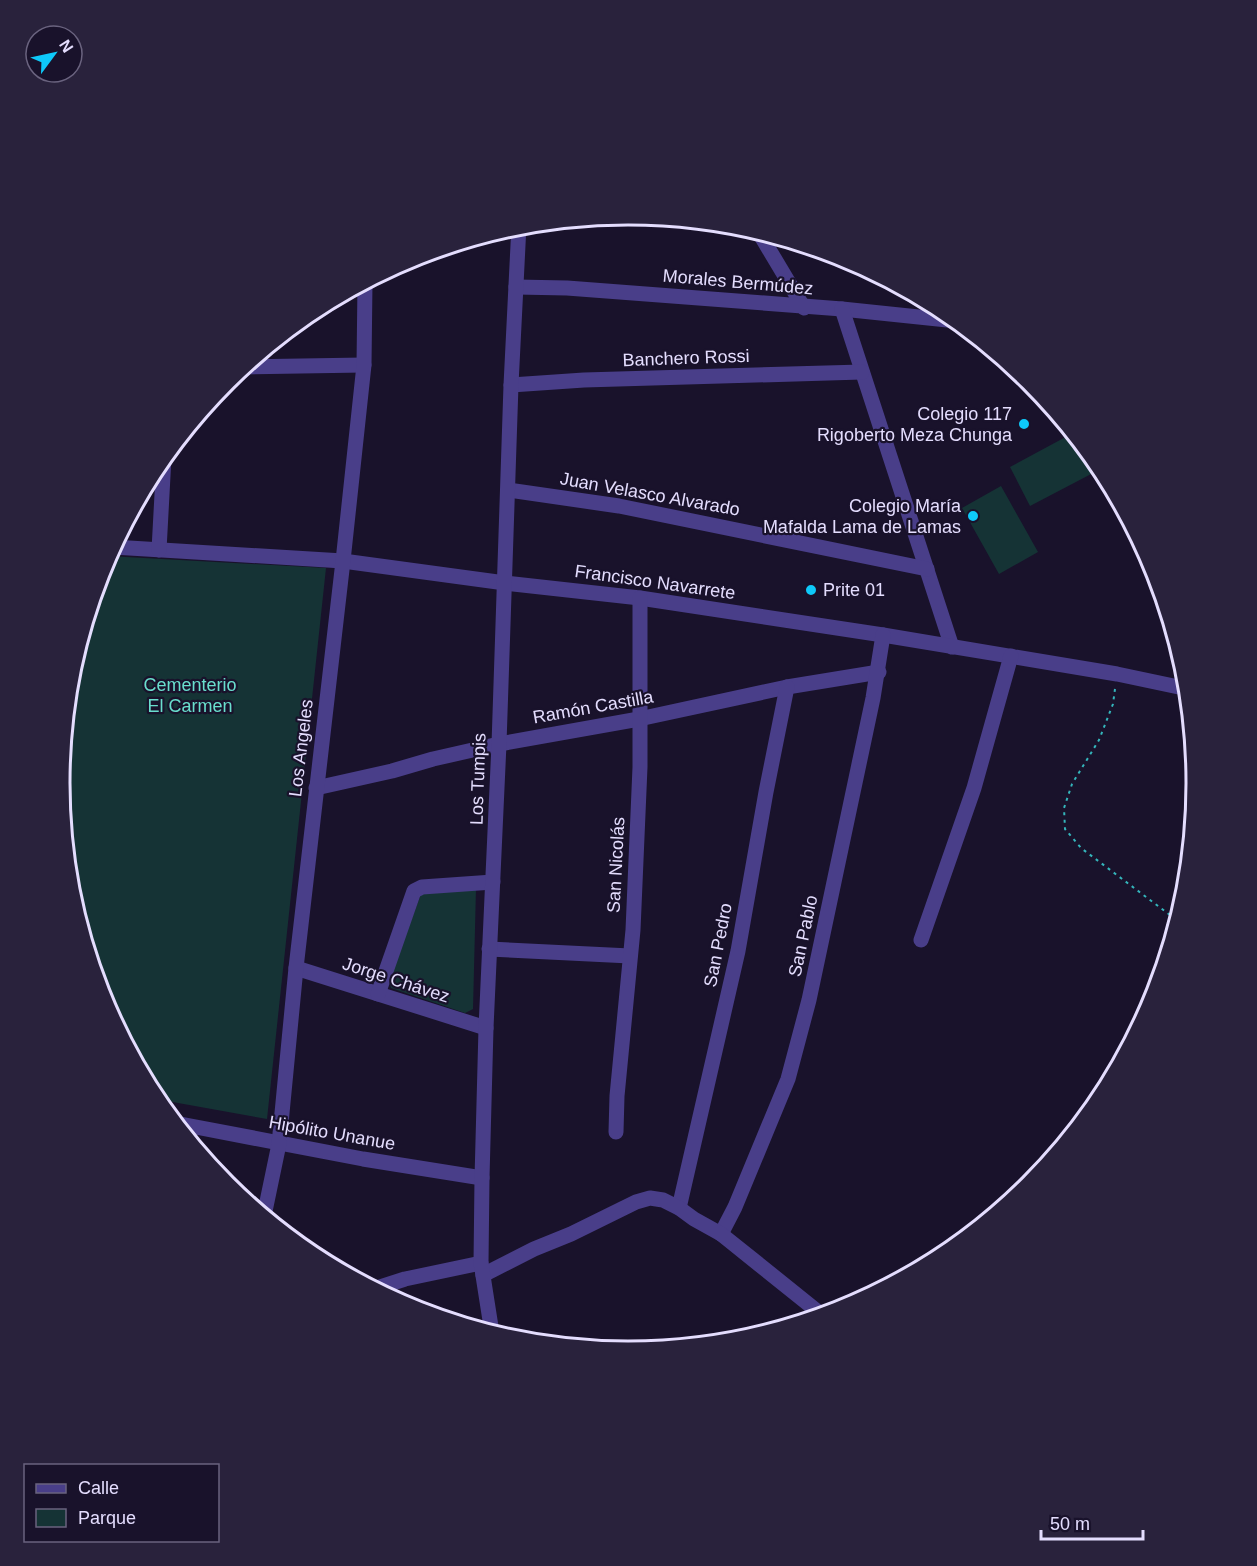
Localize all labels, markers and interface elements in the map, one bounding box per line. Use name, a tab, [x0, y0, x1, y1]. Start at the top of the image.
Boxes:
north arrow	[24, 24, 84, 84]
text: N	[56, 37, 76, 56]
street label: Morales Bermúdez	[662, 265, 814, 299]
street label: Banchero Rossi	[622, 346, 750, 370]
place label: Colegio 117 Rigoberto Meza Chunga	[817, 404, 1013, 445]
marker: Colegio 117 Rigoberto Meza Chunga	[1017, 417, 1031, 431]
street label: Juan Velasco Alvarado	[559, 468, 741, 520]
place label: Colegio María Mafalda Lama de Lamas	[763, 496, 962, 537]
marker: Colegio María Mafalda Lama de Lamas	[966, 509, 980, 523]
street label: Francisco Navarrete	[573, 561, 737, 603]
place label: Prite 01	[823, 580, 885, 600]
marker: Prite 01	[804, 583, 818, 597]
park label: Cementerio El Carmen	[143, 675, 237, 716]
street label: Ramón Castilla	[531, 686, 656, 727]
street label: Los Angeles	[285, 698, 317, 798]
street label: Los Tumpis	[466, 733, 490, 825]
street label: San Nicolás	[604, 817, 628, 913]
street label: San Pablo	[785, 893, 821, 979]
street label: San Pedro	[700, 901, 736, 989]
street label: Jorge Chávez	[340, 953, 452, 1007]
street label: Hipólito Unanue	[267, 1112, 397, 1154]
legend	[24, 1464, 219, 1542]
text: Calle	[78, 1478, 119, 1498]
scale bar	[1041, 1503, 1143, 1541]
text: Parque	[78, 1508, 136, 1528]
text: 50 m	[1050, 1514, 1090, 1534]

